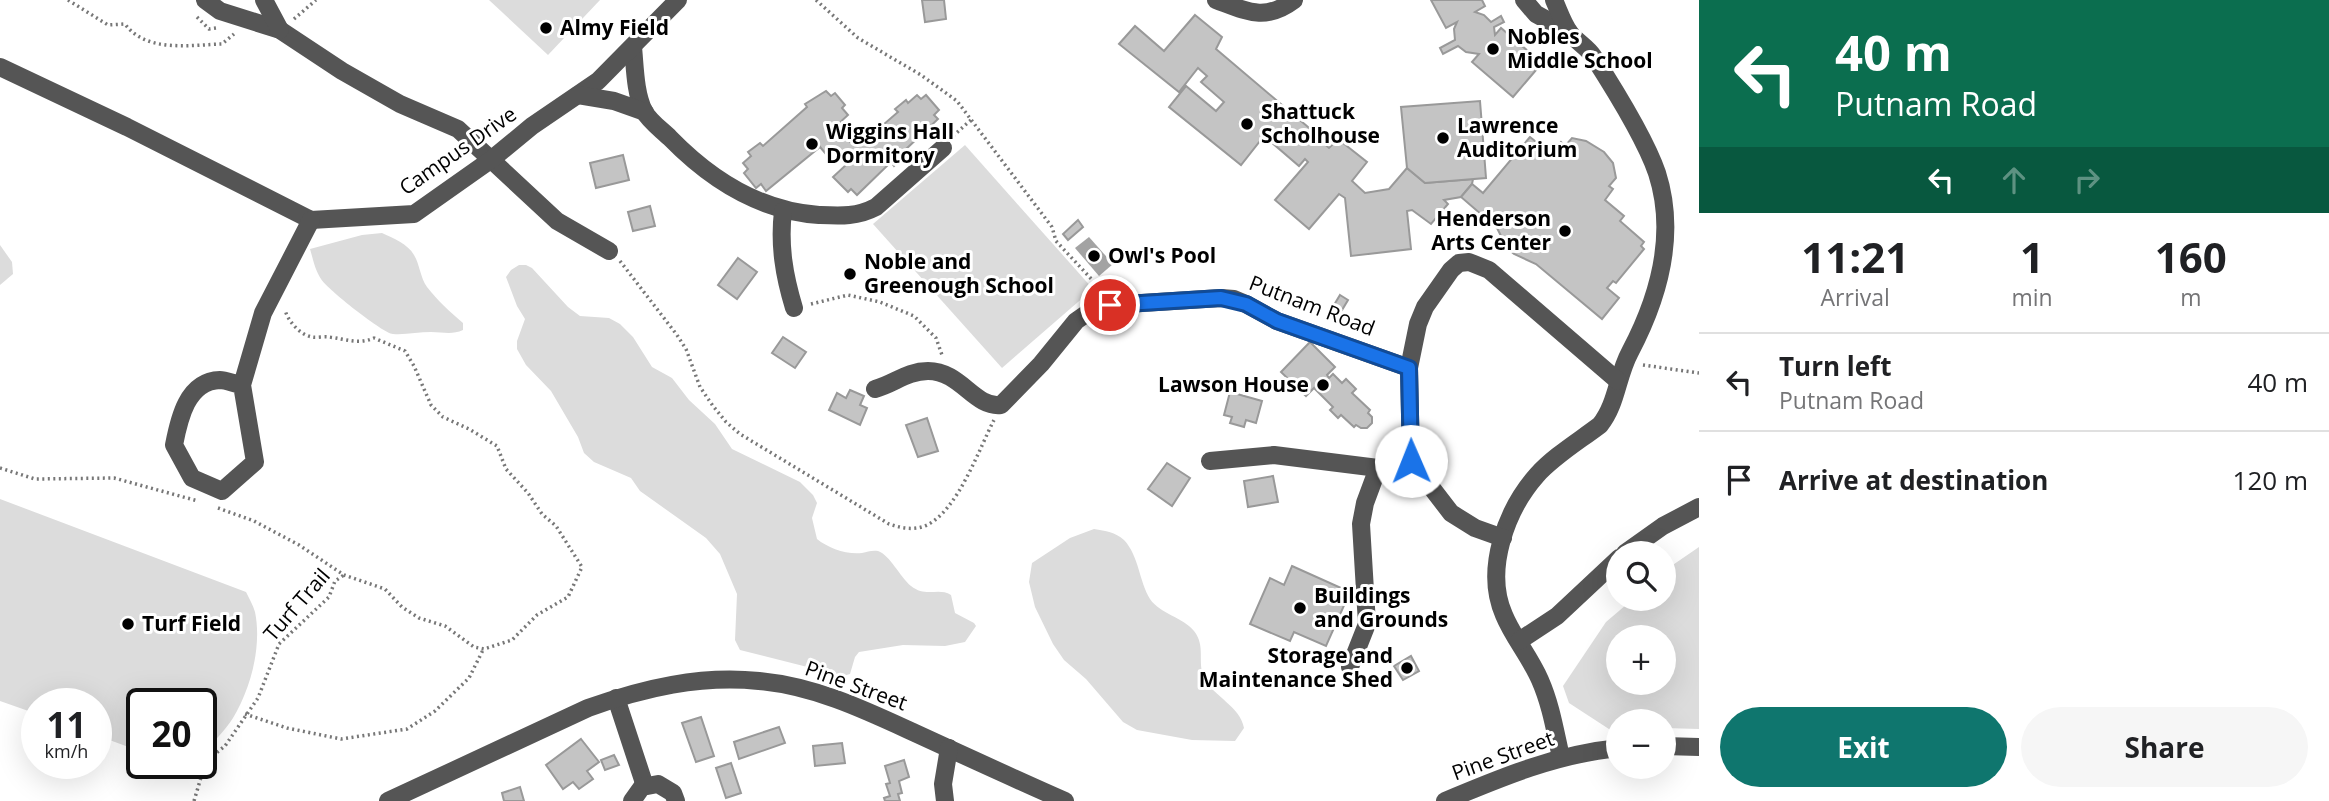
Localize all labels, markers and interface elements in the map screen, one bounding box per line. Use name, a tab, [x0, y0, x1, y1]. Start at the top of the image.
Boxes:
place label: Almy Field	[560, 13, 669, 41]
text: 40 m	[1835, 19, 1952, 85]
marker: Almy Field	[538, 20, 554, 36]
place label: Nobles Middle School	[1507, 22, 1653, 74]
icon: left	[1720, 28, 1811, 119]
marker: Nobles Middle School	[1485, 41, 1501, 57]
text: Putnam Road	[1835, 82, 2037, 125]
place label: Shattuck Scholhouse	[1261, 97, 1380, 149]
street label: Campus Drive	[393, 99, 522, 201]
place label: Lawrence Auditorium	[1457, 111, 1577, 163]
marker: Shattuck Scholhouse	[1239, 116, 1255, 132]
place label: Wiggins Hall Dormitory	[826, 117, 954, 169]
marker: Lawrence Auditorium	[1435, 130, 1451, 146]
marker: Wiggins Hall Dormitory	[804, 136, 820, 152]
icon: left	[1922, 161, 1960, 199]
icon: ahead	[1995, 161, 2033, 199]
icon: right	[2068, 161, 2106, 199]
place label: Henderson Arts Center	[1431, 204, 1551, 256]
marker: Henderson Arts Center	[1557, 223, 1573, 239]
text: 11:21	[1801, 228, 1909, 285]
text: 1	[2020, 228, 2044, 285]
text: 160	[2155, 228, 2227, 285]
place label: Owl's Pool	[1108, 241, 1216, 269]
place label: Noble and Greenough School	[864, 247, 1054, 299]
marker: Owl's Pool	[1086, 248, 1102, 264]
marker: Noble and Greenough School	[842, 266, 858, 282]
street label: Putnam Road	[1245, 268, 1379, 342]
pin	[1080, 275, 1140, 335]
text: Arrival	[1821, 281, 1890, 313]
text: min	[2011, 281, 2053, 313]
text: m	[2180, 281, 2201, 313]
icon: arrive	[1091, 286, 1129, 324]
text: Turn left	[1779, 348, 1891, 384]
icon: left	[1720, 363, 1758, 401]
text: 40 m	[2247, 364, 2308, 400]
place label: Lawson House	[1158, 370, 1309, 398]
marker: Lawson House	[1315, 377, 1331, 393]
text: Putnam Road	[1779, 384, 1924, 416]
position arrow	[1374, 424, 1448, 498]
icon: arrive	[1720, 461, 1758, 499]
text: Arrive at destination	[1779, 462, 2048, 498]
text: 120 m	[2233, 462, 2308, 498]
map controls	[1606, 541, 1676, 779]
button: search	[1606, 541, 1676, 611]
street label: Turf Trail	[257, 562, 336, 647]
place label: Buildings and Grounds	[1314, 581, 1448, 633]
marker: Buildings and Grounds	[1292, 600, 1308, 616]
place label: Turf Field	[142, 609, 241, 637]
marker: Turf Field	[120, 616, 136, 632]
button: +	[1606, 625, 1676, 695]
place label: Storage and Maintenance Shed	[1199, 641, 1393, 693]
street label: Pine Street	[801, 654, 911, 716]
marker: Storage and Maintenance Shed	[1399, 660, 1415, 676]
speed limit sign: 20	[126, 688, 217, 779]
text: 11	[46, 701, 87, 748]
button: Exit	[1720, 707, 2007, 787]
button: Share	[2021, 707, 2308, 787]
button: −	[1606, 709, 1676, 779]
street label: Pine Street	[1448, 724, 1558, 786]
text: km/h	[45, 739, 88, 763]

